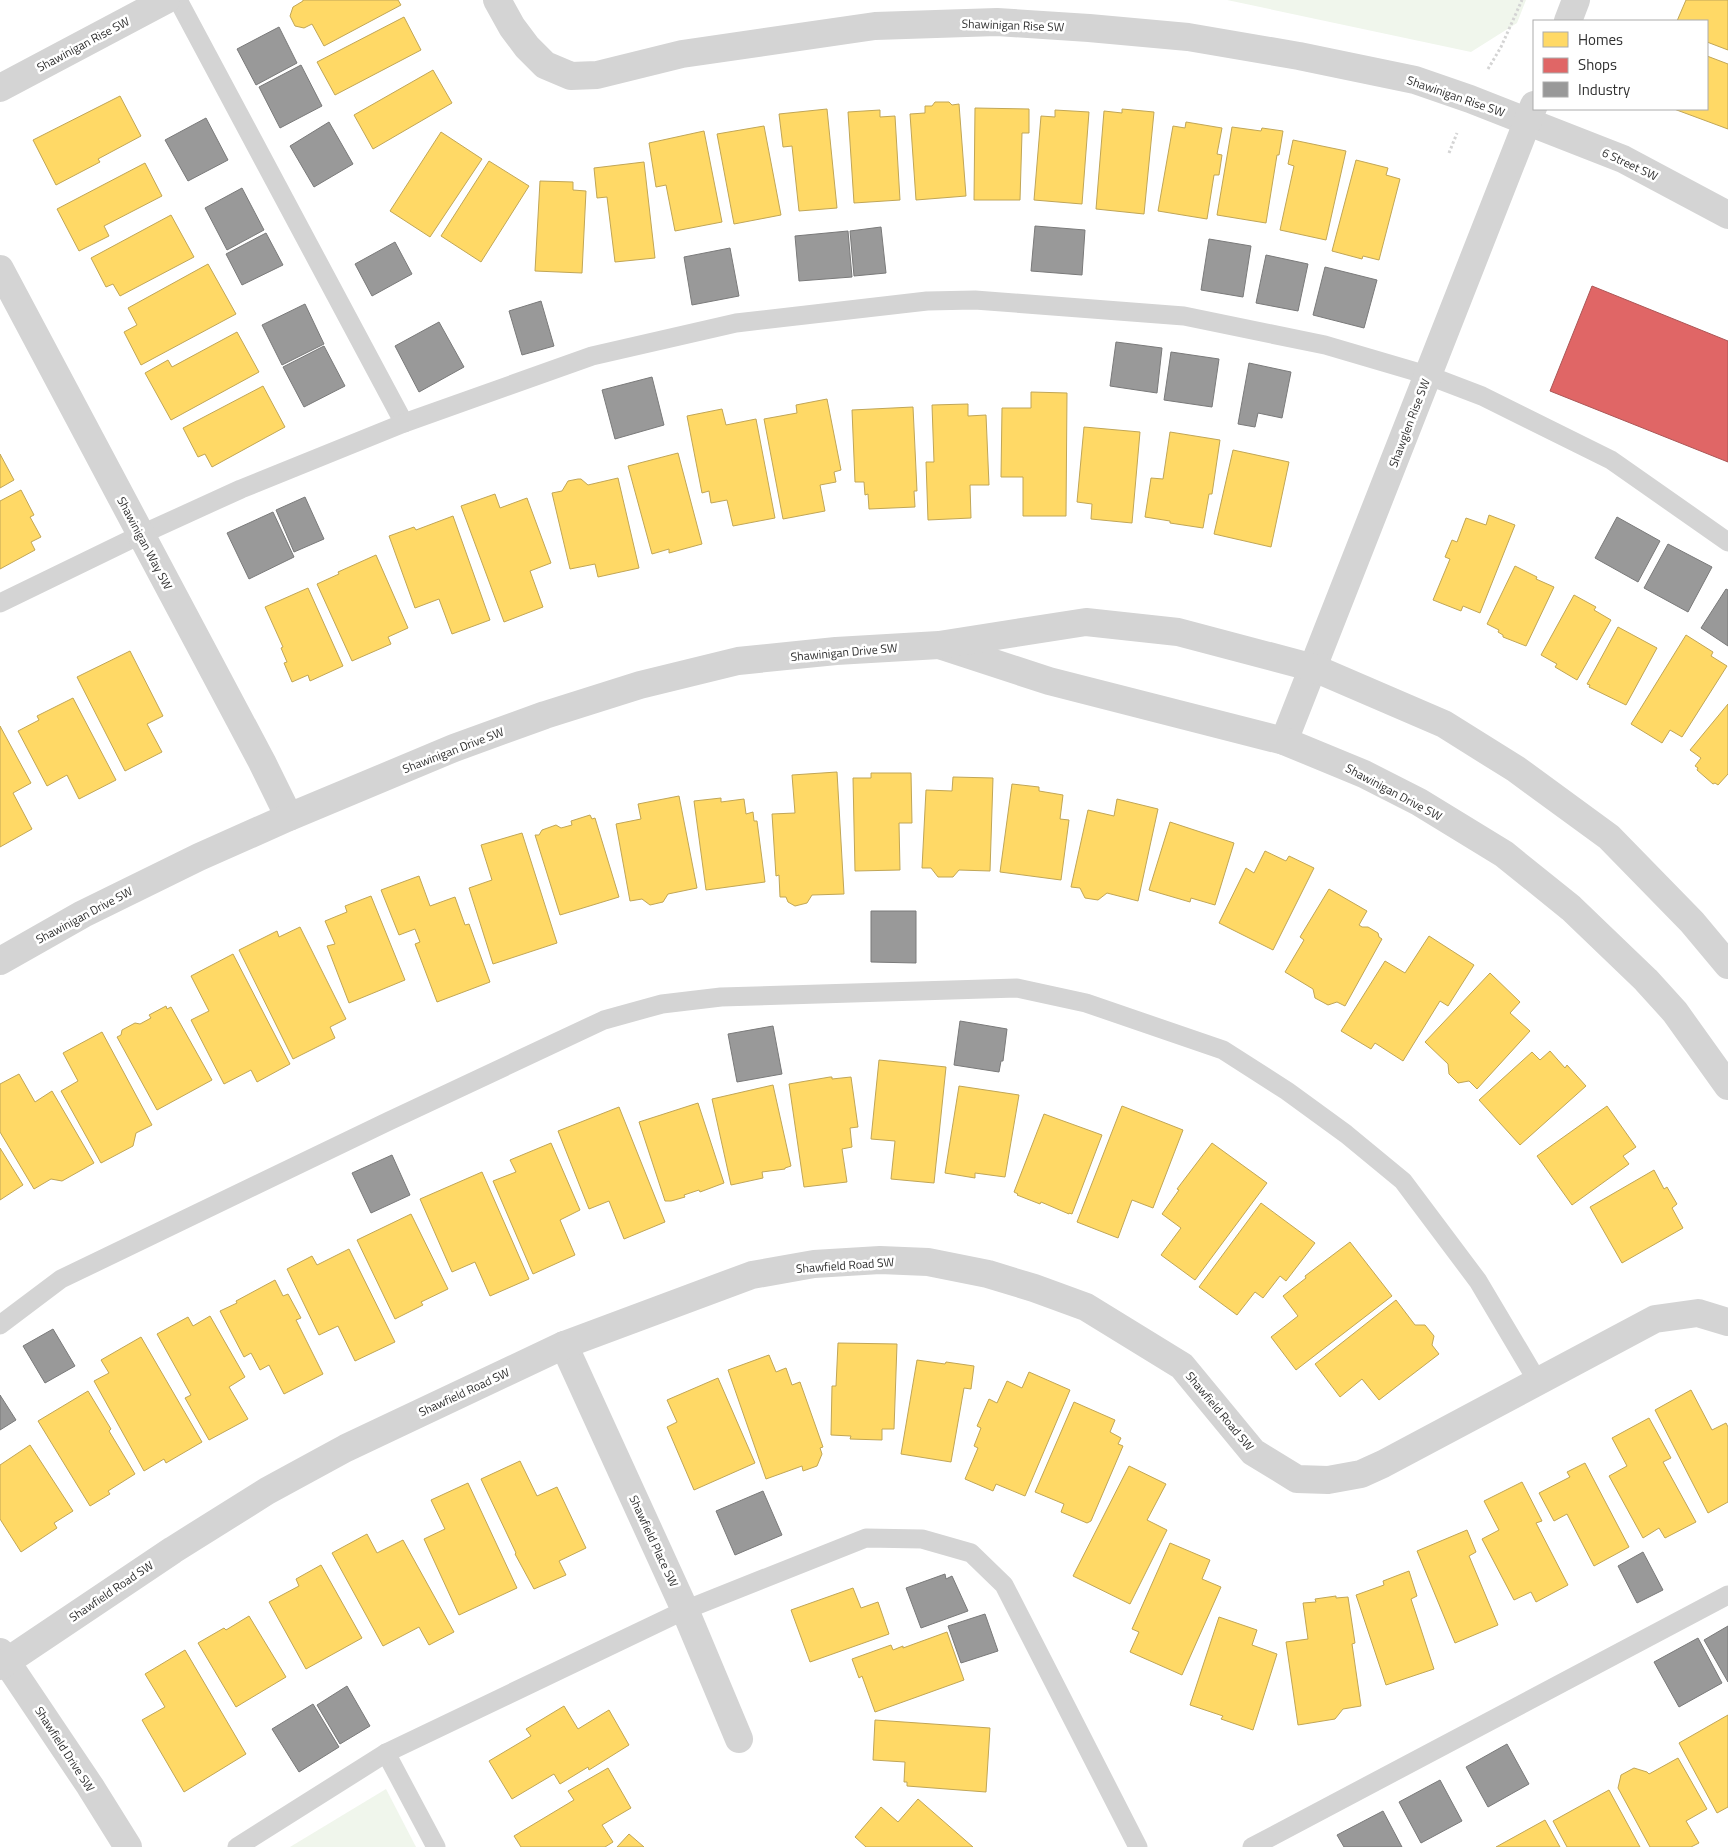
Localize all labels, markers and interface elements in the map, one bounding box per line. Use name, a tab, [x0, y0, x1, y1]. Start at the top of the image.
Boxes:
street label: Shawinigan Rise SW	[33, 11, 133, 76]
street label: Shawinigan Rise SW	[961, 14, 1065, 36]
legend	[1533, 20, 1708, 110]
text: Homes	[1578, 28, 1623, 51]
text: Shops	[1578, 53, 1617, 76]
street label: Shawinigan Rise SW	[1404, 70, 1508, 122]
text: Industry	[1578, 78, 1630, 101]
street label: 6 Street SW	[1599, 143, 1662, 185]
street label: Shawglen Rise SW	[1383, 376, 1435, 470]
street label: Shawinigan Way SW	[112, 493, 178, 593]
street label: Shawinigan Drive SW	[790, 638, 899, 666]
street label: Shawinigan Drive SW	[400, 722, 507, 778]
street label: Shawinigan Drive SW	[1342, 758, 1446, 826]
street label: Shawinigan Drive SW	[32, 881, 136, 949]
street label: Shawfield Road SW	[795, 1252, 895, 1278]
street label: Shawfield Road SW	[415, 1362, 513, 1421]
street label: Shawfield Road SW	[1181, 1367, 1259, 1455]
street label: Shawfield Place SW	[624, 1492, 684, 1590]
street label: Shawfield Road SW	[65, 1555, 157, 1626]
street label: Shawfield Drive SW	[30, 1703, 100, 1796]

